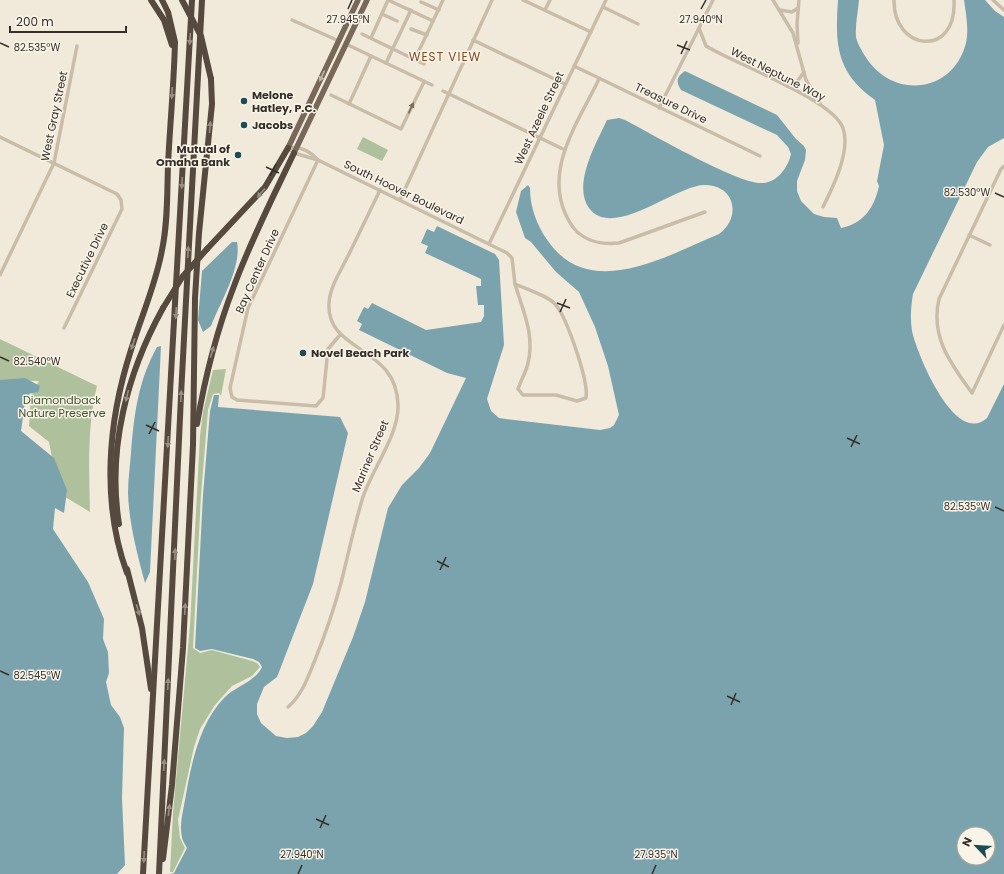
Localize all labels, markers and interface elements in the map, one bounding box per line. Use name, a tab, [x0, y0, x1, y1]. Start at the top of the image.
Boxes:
scale bar	[10, 8, 126, 34]
text: 27.945°N	[326, 12, 370, 27]
text: 27.940°N	[679, 12, 723, 27]
text: 200 m	[16, 13, 54, 30]
one-way arrow	[186, 33, 193, 45]
text: 82.535°W	[14, 40, 60, 55]
street label: West Neptune Way	[728, 43, 829, 105]
district label: WEST VIEW	[409, 48, 481, 65]
street label: West Gray Street	[37, 69, 71, 163]
street label: West Azeele Street	[510, 69, 568, 167]
one-way arrow	[319, 71, 325, 82]
street label: Treasure Drive	[632, 79, 710, 127]
one-way arrow	[168, 87, 175, 99]
place label: Melone Hatley, P.C.	[252, 87, 316, 116]
marker: Melone Hatley, P.C.	[239, 96, 249, 106]
one-way arrow	[408, 102, 414, 114]
place label: Jacobs	[252, 117, 293, 133]
marker: Jacobs	[239, 120, 249, 130]
one-way arrow	[206, 121, 213, 133]
place label: Mutual of Omaha Bank	[156, 141, 230, 170]
marker: Mutual of Omaha Bank	[233, 150, 243, 160]
street label: South Hoover Boulevard	[341, 156, 467, 228]
one-way arrow	[179, 177, 185, 190]
text: 82.530°W	[944, 185, 990, 200]
one-way arrow	[256, 188, 265, 198]
street label: Executive Drive	[62, 220, 112, 300]
street label: Bay Center Drive	[231, 226, 283, 316]
one-way arrow	[184, 246, 191, 258]
one-way arrow	[172, 307, 179, 319]
one-way arrow	[129, 338, 135, 350]
place label: Novel Beach Park	[311, 345, 409, 361]
one-way arrow	[209, 346, 215, 358]
marker: Novel Beach Park	[298, 348, 308, 358]
text: 82.540°W	[14, 354, 61, 369]
one-way arrow	[123, 389, 129, 402]
one-way arrow	[178, 390, 185, 402]
park label: Diamondback Nature Preserve	[18, 392, 106, 421]
street label: Mariner Street	[348, 418, 392, 494]
one-way arrow	[165, 436, 172, 448]
text: 82.535°W	[944, 499, 990, 514]
one-way arrow	[171, 548, 178, 560]
one-way arrow	[181, 603, 188, 615]
one-way arrow	[135, 604, 141, 616]
text: 82.545°W	[14, 668, 61, 683]
one-way arrow	[164, 678, 171, 690]
one-way arrow	[160, 759, 167, 771]
one-way arrow	[166, 804, 172, 816]
north arrow	[956, 826, 996, 866]
text: N	[958, 835, 976, 849]
text: 27.940°N	[280, 847, 324, 862]
text: 27.935°N	[635, 847, 677, 862]
one-way arrow	[141, 851, 147, 864]

